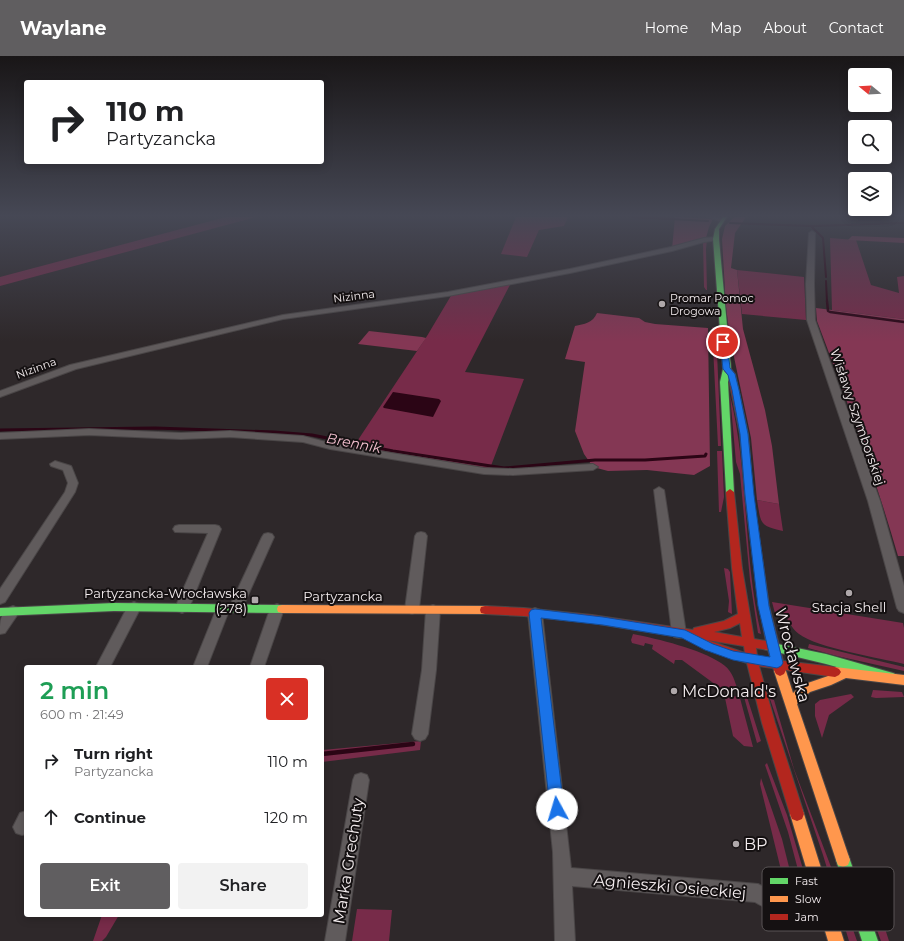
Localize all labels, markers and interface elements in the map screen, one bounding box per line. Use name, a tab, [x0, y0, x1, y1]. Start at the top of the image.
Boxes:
text: Waylane	[20, 17, 107, 40]
text: Home	[645, 19, 688, 37]
text: Map	[710, 19, 741, 37]
text: About	[763, 19, 807, 37]
text: Contact	[829, 19, 884, 37]
north arrow	[848, 68, 892, 112]
map controls	[848, 68, 892, 216]
text: 110 m	[106, 94, 184, 128]
icon: right	[40, 96, 92, 148]
button: search	[848, 120, 892, 164]
text: Partyzancka	[106, 128, 216, 150]
button: layers	[848, 172, 892, 216]
street label: Nizinna	[332, 287, 376, 305]
place label: Promar Pomoc Drogowa	[670, 291, 754, 318]
marker: Promar Pomoc Drogowa	[657, 299, 667, 309]
pin	[706, 325, 740, 359]
icon: arrive	[712, 331, 734, 353]
street label: Wisławy Szymborskiej	[827, 347, 889, 487]
street label: Nizinna	[14, 354, 58, 382]
water label: Brennik	[325, 429, 384, 457]
place label: Partyzancka-Wrocławska (278)	[84, 585, 247, 616]
street label: Partyzancka	[303, 588, 383, 604]
marker: Stacja Shell	[844, 588, 854, 598]
marker: Partyzancka-Wrocławska (278)	[250, 595, 260, 605]
place label: Stacja Shell	[812, 599, 886, 615]
street label: Wrocławska	[771, 606, 814, 704]
text: 2 min	[40, 676, 109, 705]
button: close	[266, 678, 308, 720]
place label: McDonald's	[682, 682, 776, 701]
marker: McDonald's	[669, 686, 679, 696]
text: 600 m · 21:49	[40, 706, 124, 722]
text: Turn right	[74, 744, 153, 763]
icon: right	[40, 750, 62, 772]
text: 110 m	[267, 752, 308, 771]
text: Partyzancka	[74, 763, 154, 779]
position arrow	[536, 788, 578, 830]
street label: Marka Grechuty	[329, 796, 368, 925]
icon: ahead	[40, 806, 62, 828]
text: Continue	[74, 808, 146, 827]
text: 120 m	[264, 808, 308, 827]
place label: BP	[744, 835, 768, 854]
marker: BP	[731, 839, 741, 849]
button: Exit	[40, 863, 170, 909]
button: Share	[178, 863, 308, 909]
legend	[762, 867, 894, 931]
street label: Agnieszki Osieckiej	[593, 870, 747, 903]
text: Fast	[795, 874, 819, 888]
text: Slow	[795, 892, 821, 906]
text: Jam	[794, 910, 819, 924]

